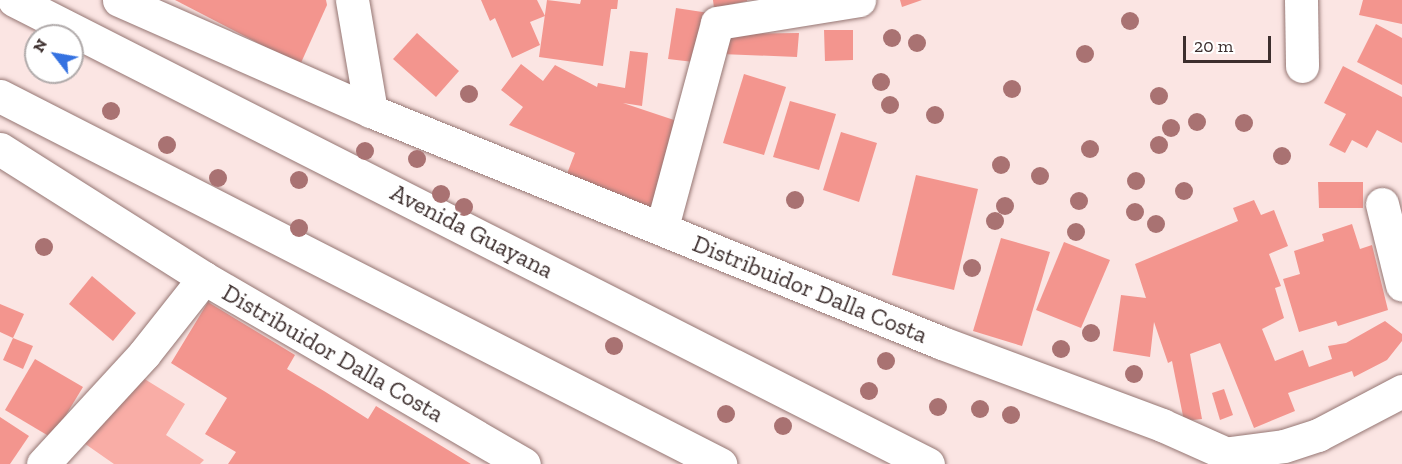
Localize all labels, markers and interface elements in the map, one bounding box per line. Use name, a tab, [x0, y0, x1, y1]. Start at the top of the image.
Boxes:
north arrow	[24, 24, 84, 84]
scale bar	[1186, 24, 1274, 62]
text: N	[29, 35, 51, 56]
text: 20 m	[1194, 35, 1233, 57]
street label: Avenida Guayana	[386, 178, 558, 284]
street label: Distribuidor Dalla Costa	[688, 229, 932, 349]
street label: Distribuidor Dalla Costa	[217, 278, 449, 428]

